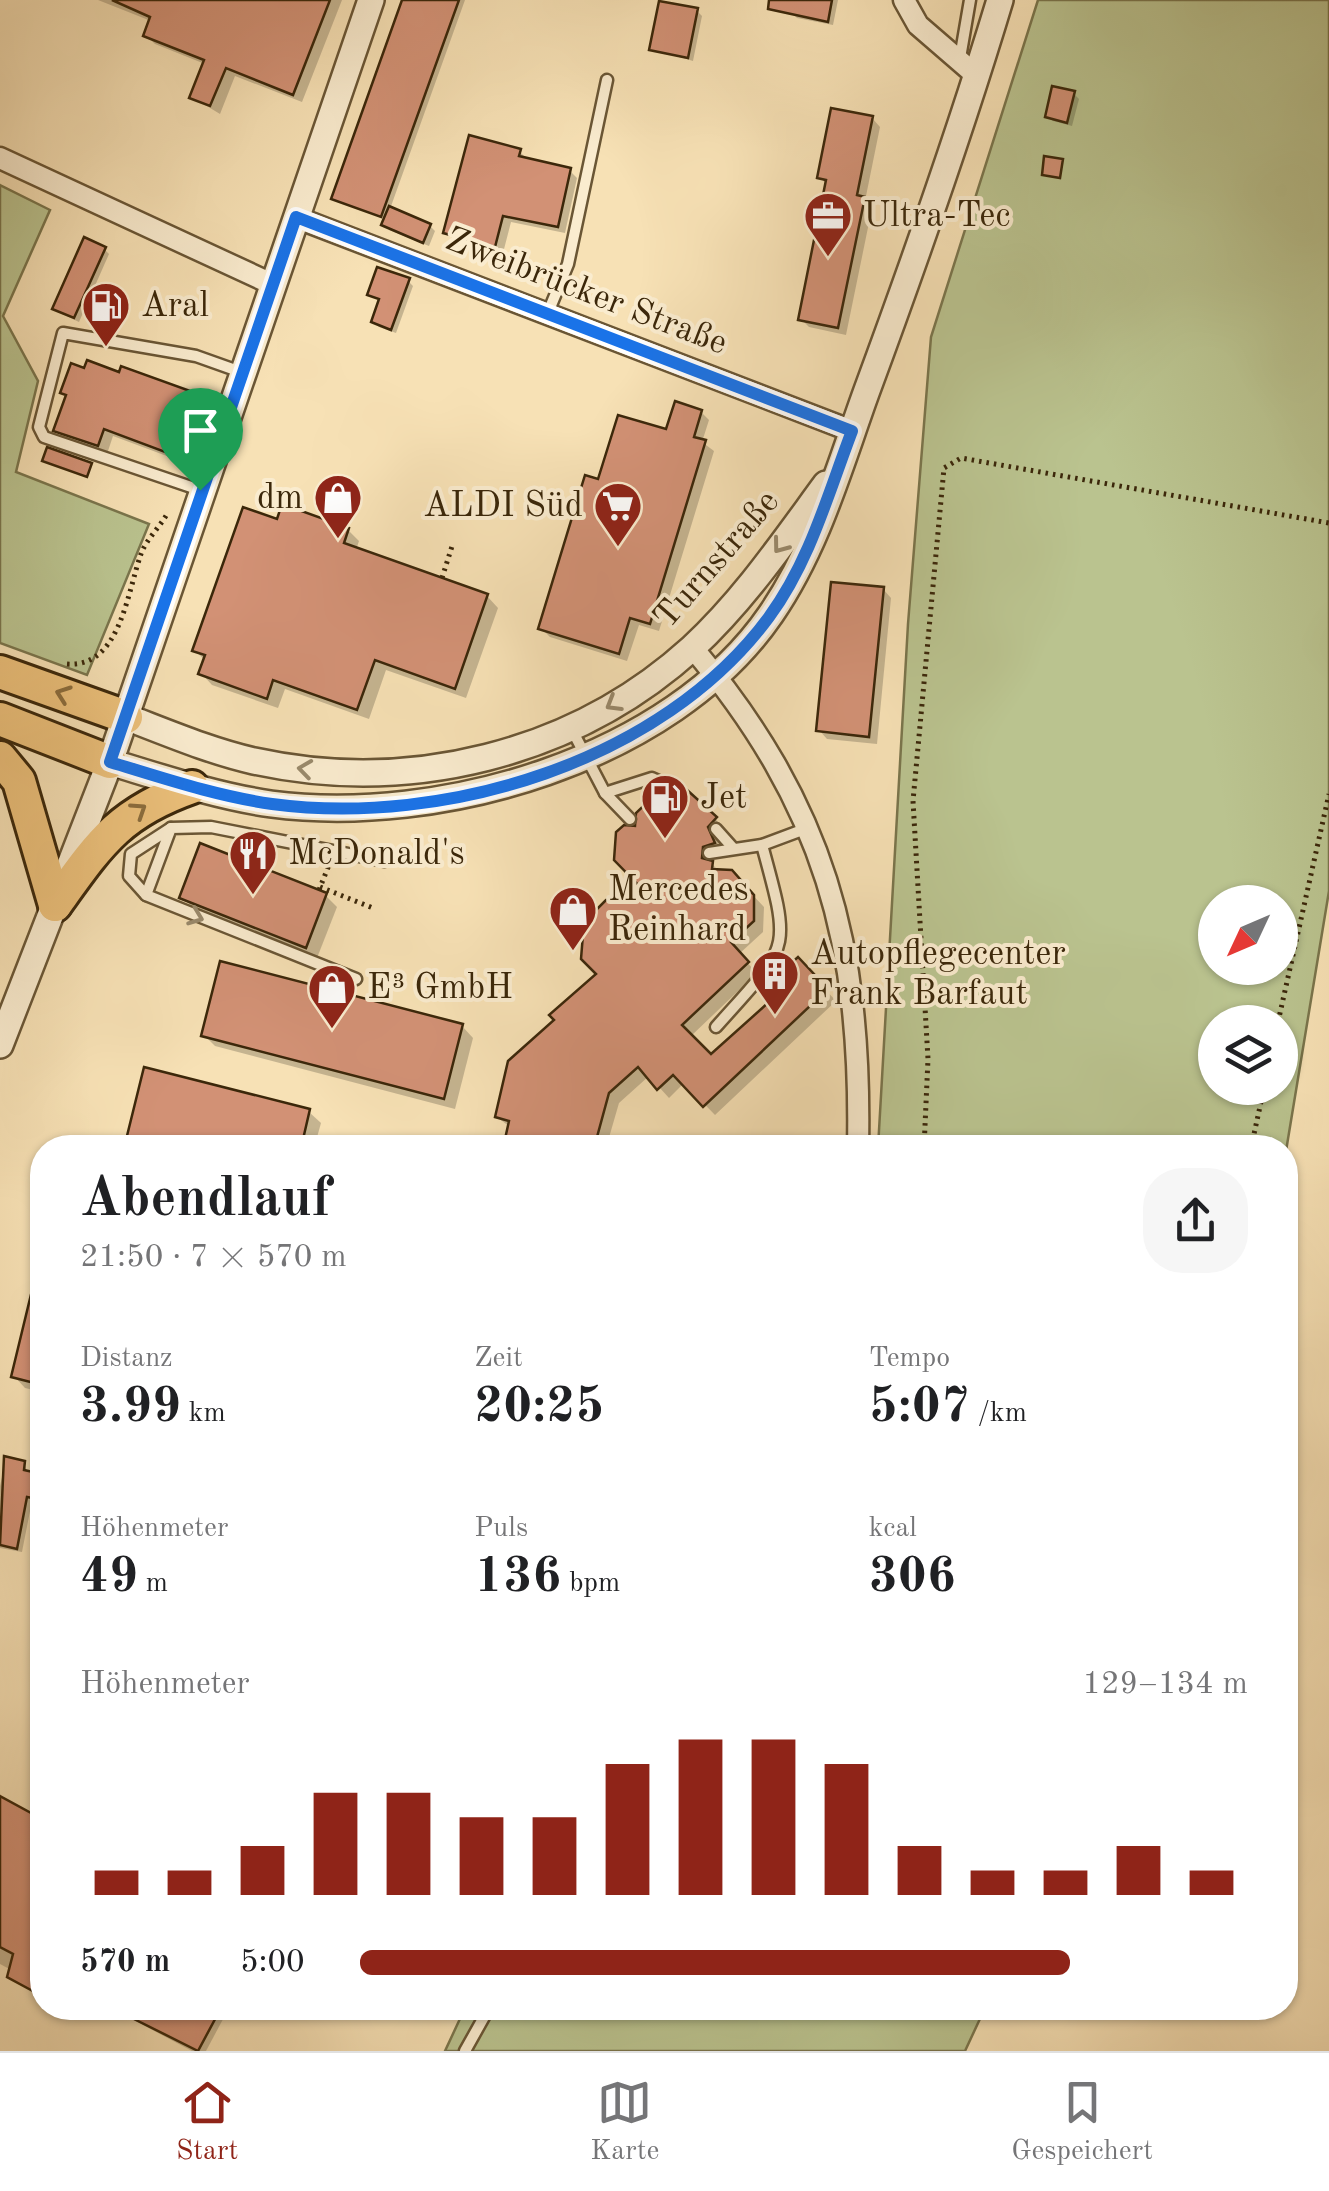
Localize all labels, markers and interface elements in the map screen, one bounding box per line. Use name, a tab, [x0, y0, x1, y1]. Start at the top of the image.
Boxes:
office icon: Ultra-Tec	[802, 190, 854, 258]
place label: Ultra-Tec	[863, 199, 1011, 234]
street label: Zweibrücker Straße	[440, 222, 732, 362]
fuel station icon: Aral	[80, 280, 132, 348]
place label: Aral	[141, 289, 209, 324]
pin	[158, 388, 243, 491]
icon: arrive	[173, 403, 228, 458]
shop icon: dm	[312, 472, 364, 540]
supermarket icon: ALDI Süd	[592, 480, 644, 548]
place label: dm	[257, 481, 303, 516]
street label: Turnstraße	[648, 484, 786, 636]
place label: ALDI Süd	[423, 489, 583, 524]
one-way arrow	[774, 535, 792, 554]
one-way arrow	[55, 685, 72, 706]
one-way arrow	[606, 692, 624, 711]
one-way arrow	[297, 759, 314, 780]
fuel station icon: Jet	[639, 772, 691, 840]
place label: Jet	[700, 781, 747, 816]
one-way arrow	[129, 803, 147, 822]
restaurant icon: McDonald's	[227, 828, 279, 896]
place label: McDonald's	[288, 837, 465, 872]
place label: Mercedes Reinhard	[608, 873, 749, 948]
shop icon: Mercedes Reinhard	[547, 884, 599, 952]
north arrow	[1198, 885, 1298, 985]
map controls	[1198, 885, 1298, 1105]
one-way arrow	[186, 905, 204, 925]
place label: Autopflegecenter Frank Barfaut	[810, 937, 1066, 1012]
building icon: Autopflegecenter Frank Barfaut	[749, 948, 801, 1016]
shop icon: E³ GmbH	[306, 962, 358, 1030]
place label: E³ GmbH	[367, 971, 513, 1006]
button: layers	[1198, 1005, 1298, 1105]
button: share	[1143, 1168, 1248, 1273]
text: Abendlauf	[80, 1173, 331, 1228]
text: 21:50 · 7 × 570 m	[80, 1242, 347, 1274]
text: Distanz	[80, 1345, 173, 1373]
text: Zeit	[474, 1345, 523, 1373]
text: Tempo	[869, 1345, 950, 1373]
text: 3.99	[80, 1383, 181, 1433]
text: 20:25	[474, 1383, 604, 1433]
text: 5:07	[869, 1383, 970, 1433]
text: km	[181, 1400, 226, 1428]
text: /km	[970, 1400, 1027, 1428]
text: Höhenmeter	[80, 1515, 228, 1543]
text: Puls	[474, 1515, 528, 1543]
text: kcal	[869, 1515, 917, 1543]
text: 49	[80, 1553, 138, 1603]
text: 136	[474, 1553, 561, 1603]
text: 306	[869, 1553, 956, 1603]
text: m	[138, 1570, 168, 1598]
text: bpm	[561, 1570, 620, 1598]
text: Höhenmeter	[80, 1669, 250, 1701]
text: 129–134 m	[1082, 1669, 1248, 1701]
text: 570 m	[80, 1947, 170, 1979]
text: 5:00	[240, 1947, 305, 1979]
tab: Start	[176, 2075, 238, 2170]
tab: Karte	[590, 2075, 659, 2170]
tab: Gespeichert	[1011, 2075, 1153, 2170]

